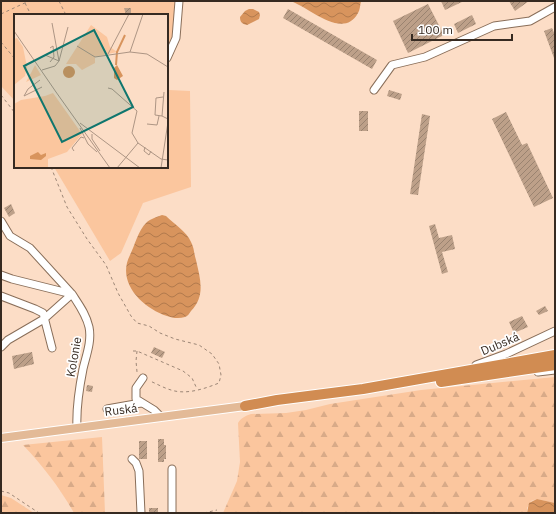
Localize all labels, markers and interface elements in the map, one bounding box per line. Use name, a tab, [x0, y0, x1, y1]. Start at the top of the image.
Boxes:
inset map	[14, 14, 168, 168]
scale bar	[412, 16, 512, 42]
text: 100 m	[418, 22, 453, 37]
street label: Dubská	[478, 329, 522, 358]
street label: Kolonie	[63, 335, 84, 378]
street label: Ruská	[104, 400, 139, 419]

